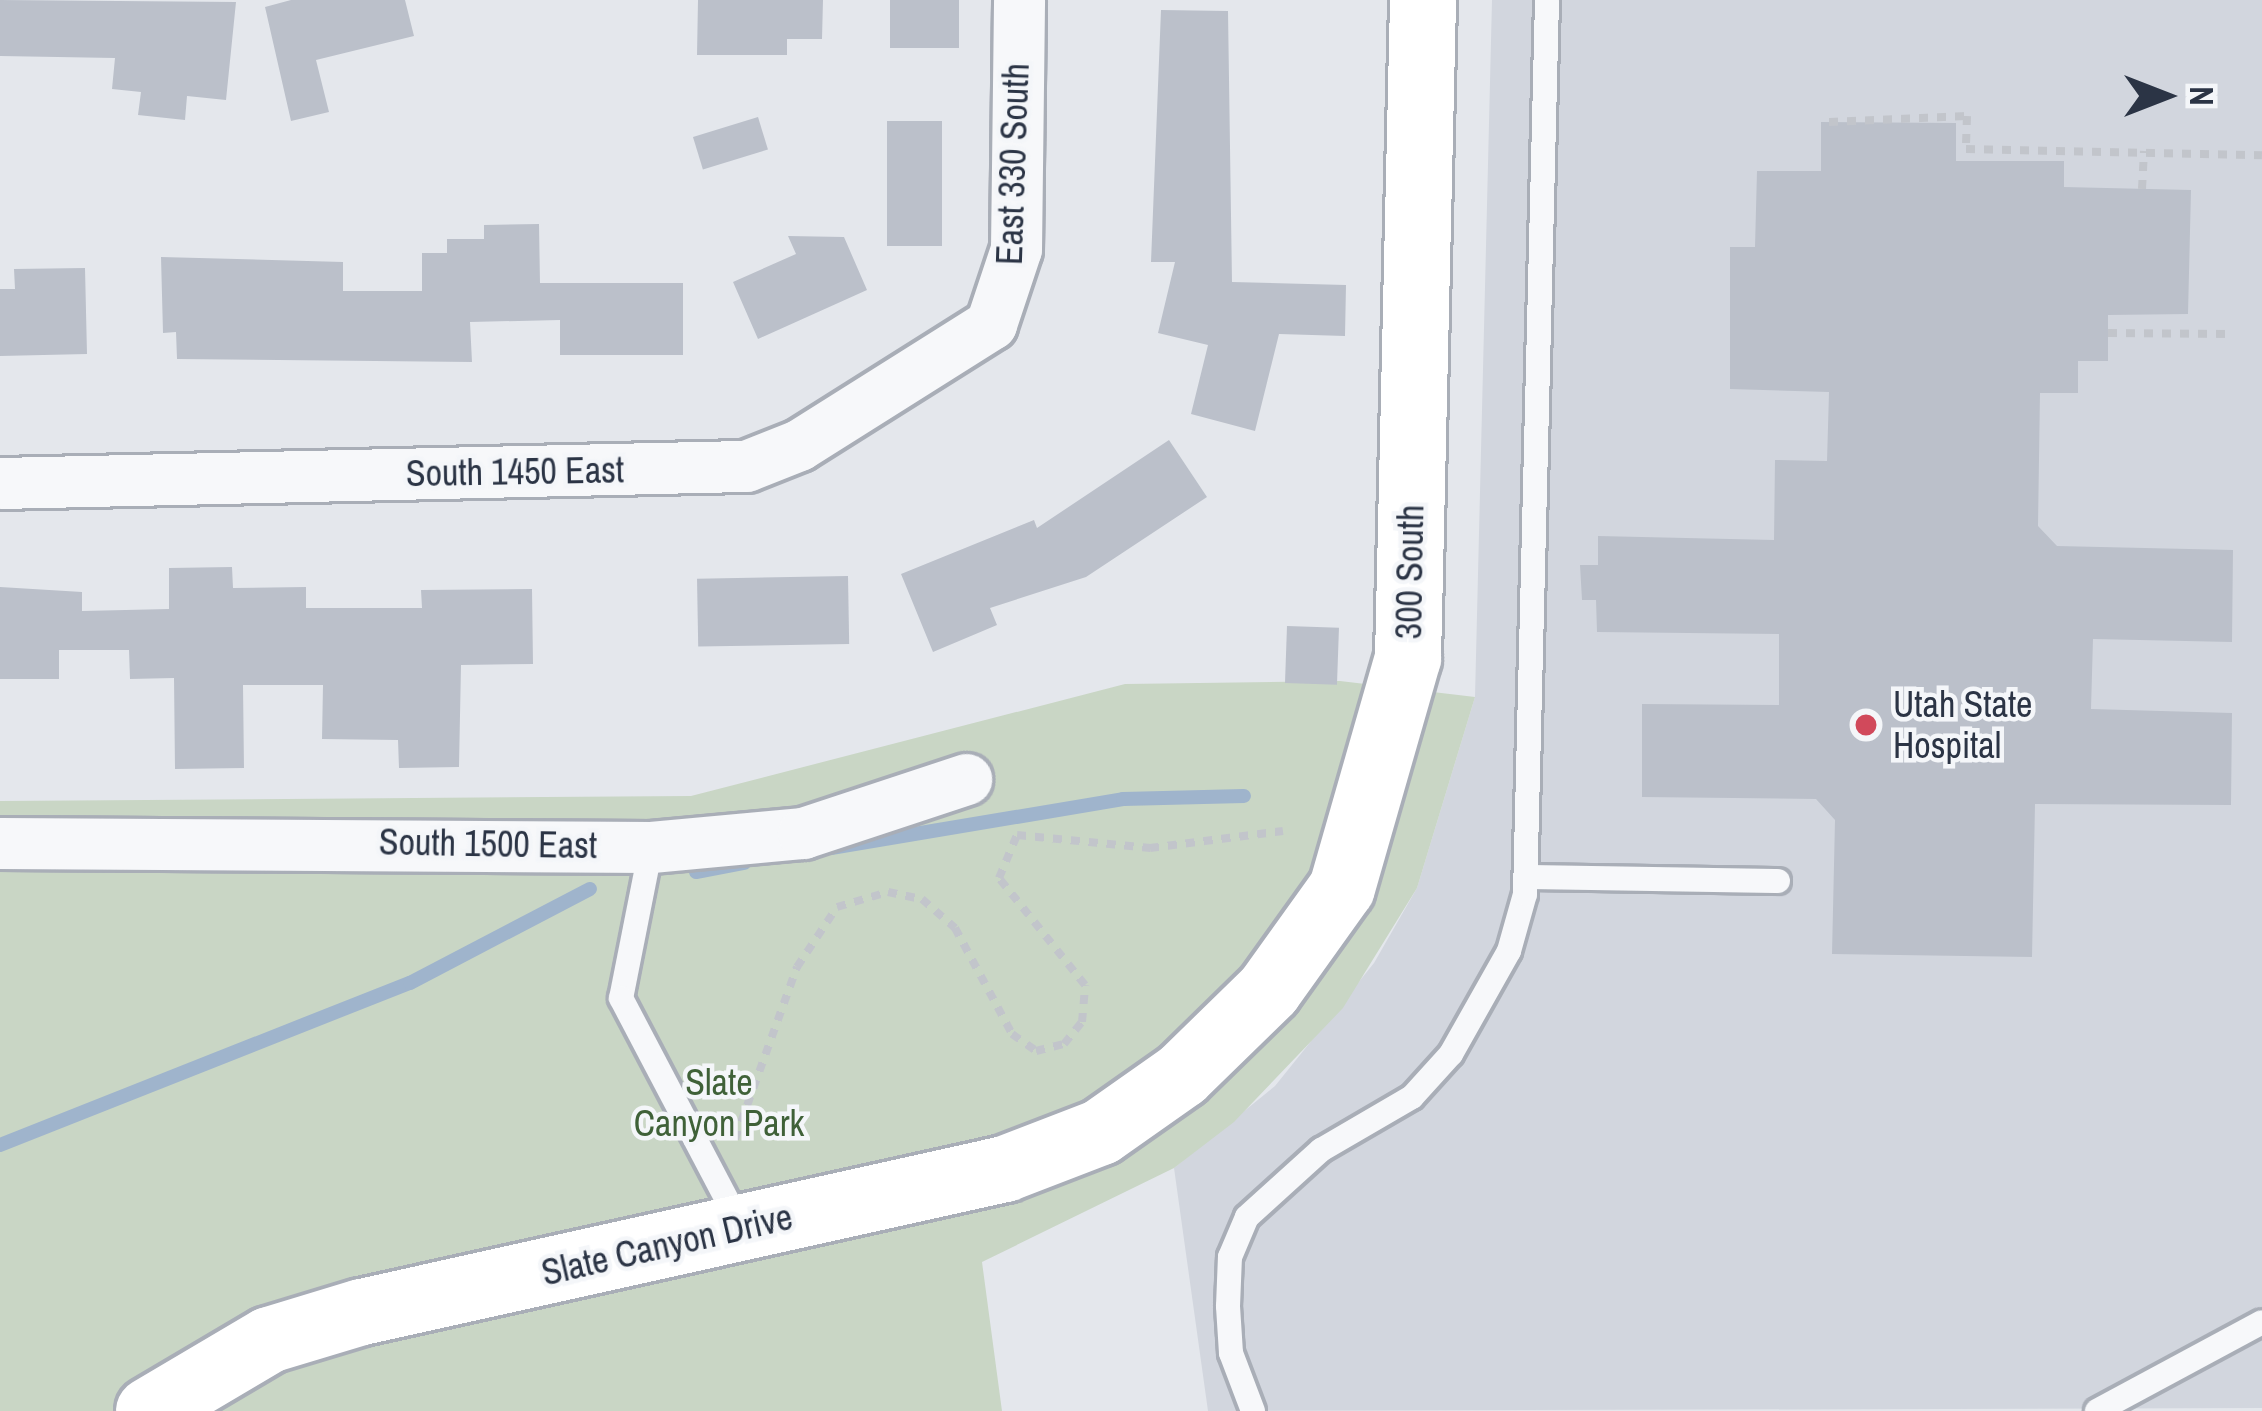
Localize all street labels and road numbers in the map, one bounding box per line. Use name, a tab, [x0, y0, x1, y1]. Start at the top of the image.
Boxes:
street label: East 330 South	[988, 62, 1038, 266]
street label: South 1450 East	[405, 448, 625, 496]
street label: 300 South	[1387, 504, 1433, 640]
street label: South 1500 East	[378, 820, 598, 868]
street label: Slate Canyon Drive	[537, 1195, 797, 1295]

